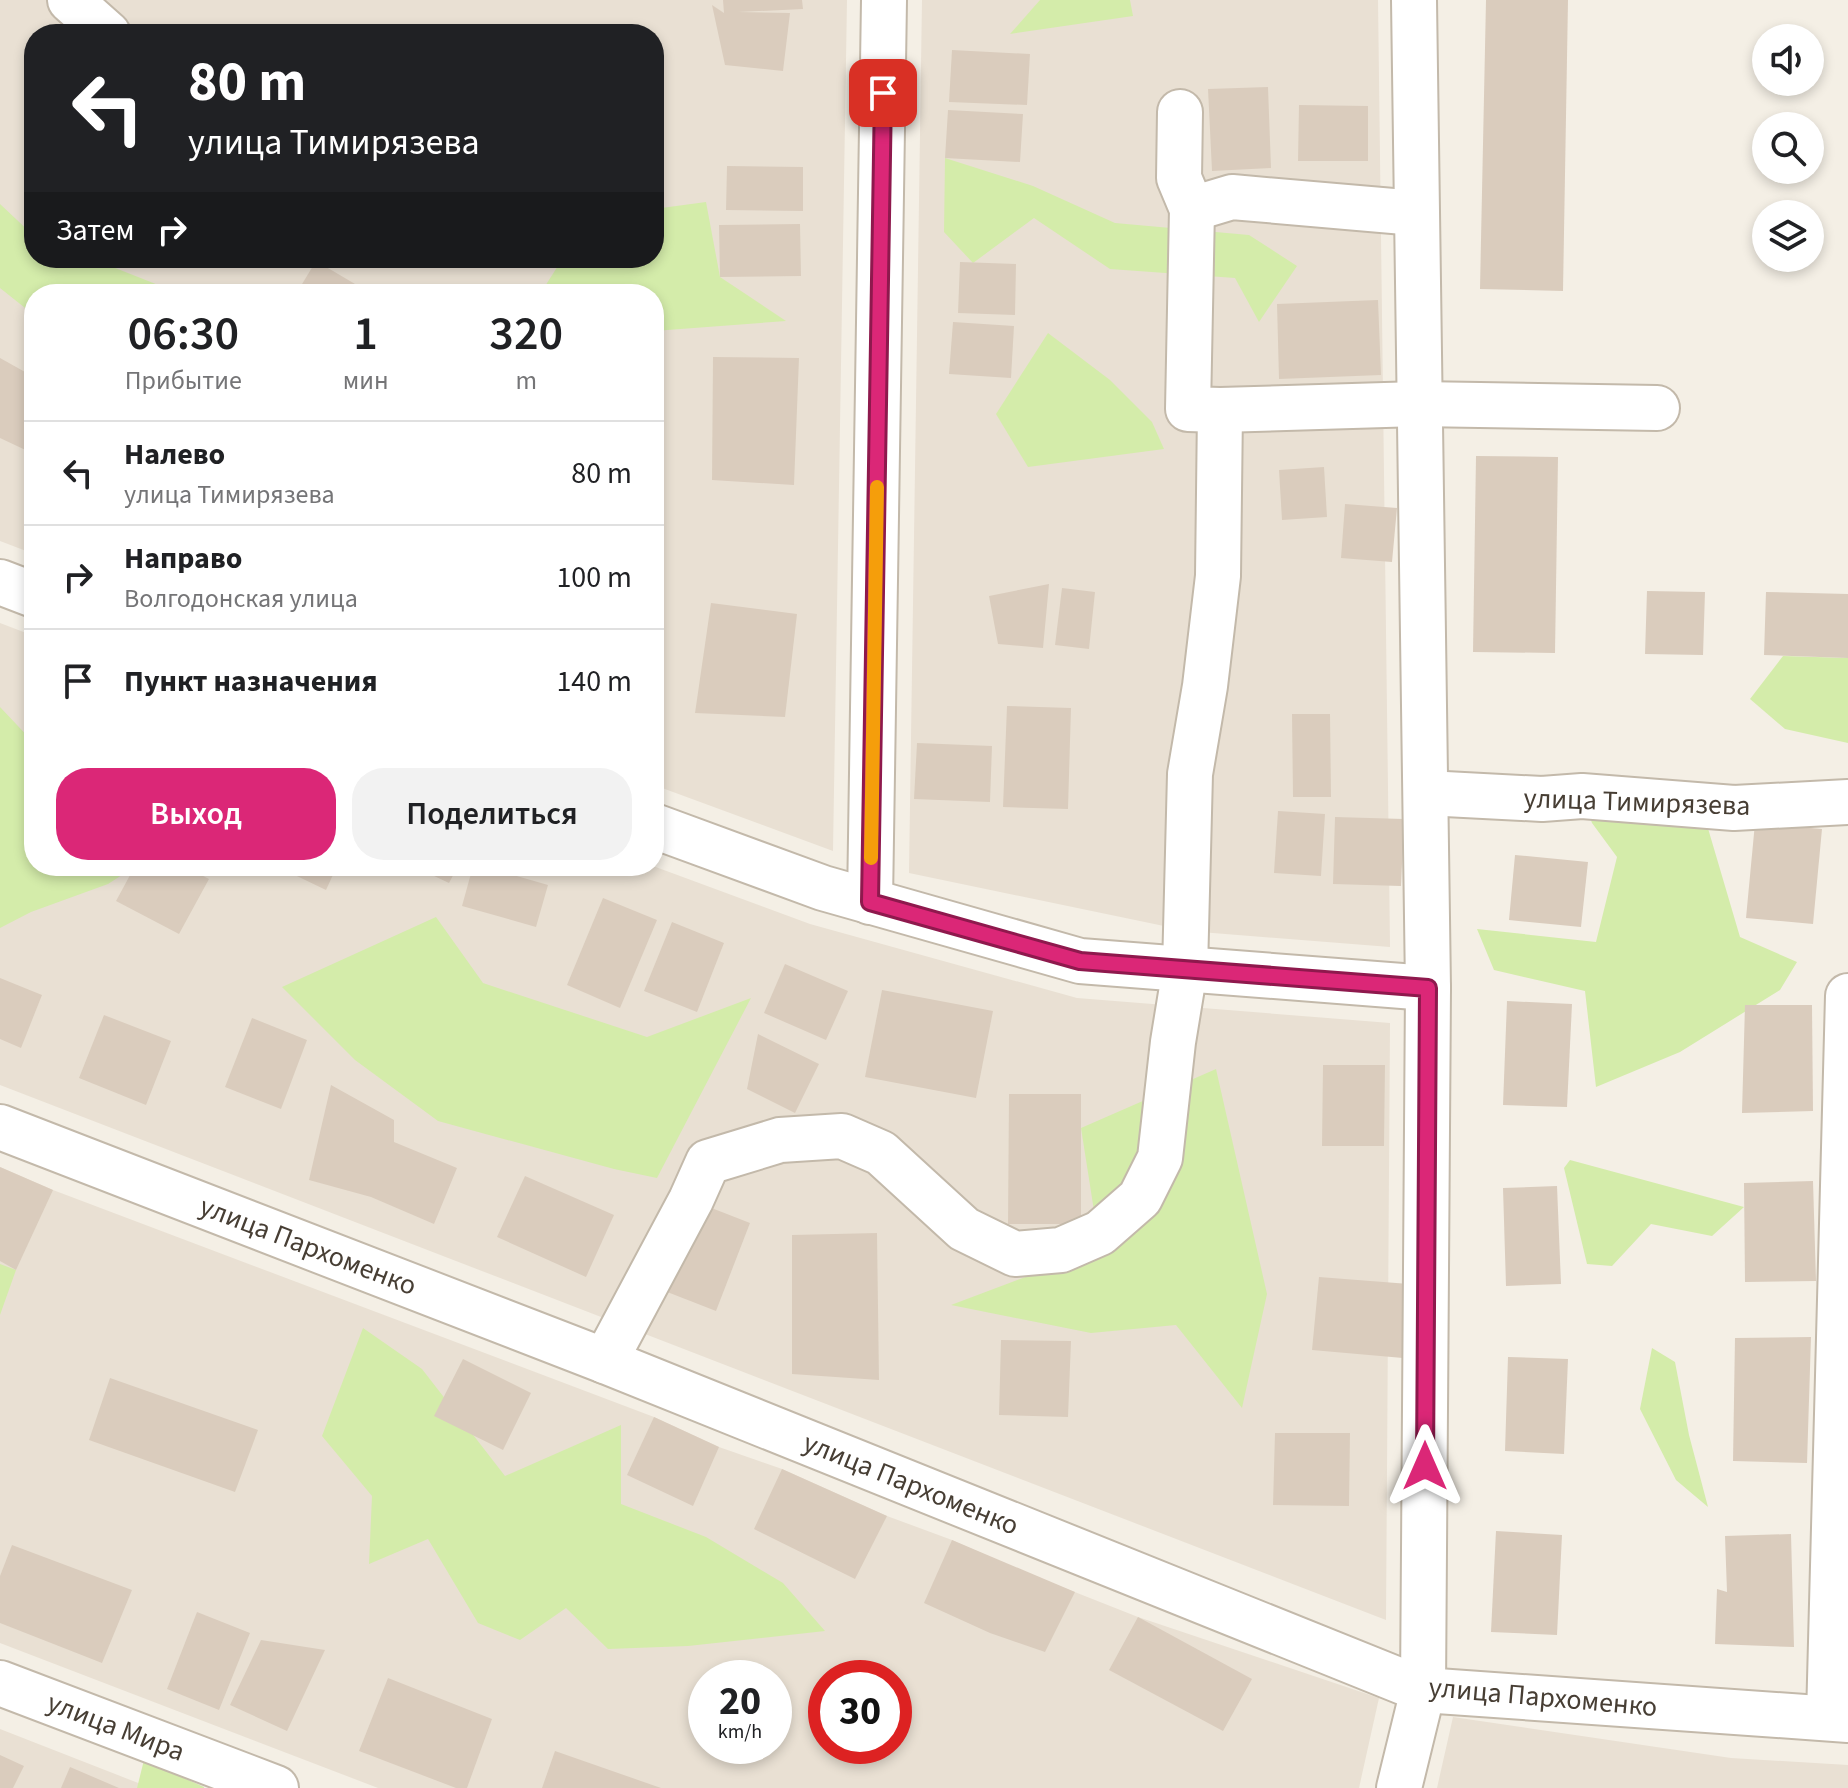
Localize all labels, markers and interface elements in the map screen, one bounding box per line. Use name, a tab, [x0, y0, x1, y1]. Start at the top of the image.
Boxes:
map controls	[1752, 24, 1824, 272]
button: sound	[1752, 24, 1824, 96]
text: 80 m	[188, 43, 306, 122]
icon: left	[56, 56, 160, 160]
pin	[849, 59, 917, 127]
icon: arrive	[861, 71, 905, 115]
button: search	[1752, 112, 1824, 184]
text: улица Тимирязева	[188, 117, 480, 168]
button: layers	[1752, 200, 1824, 272]
icon: right	[150, 208, 194, 252]
text: Затем	[56, 209, 134, 252]
text: 06:30	[128, 300, 239, 368]
text: 1	[353, 300, 378, 368]
text: 320	[489, 300, 563, 368]
text: Прибытие	[125, 362, 242, 399]
text: мин	[343, 362, 389, 399]
text: m	[515, 362, 537, 399]
text: Налево	[124, 433, 225, 476]
icon: left	[56, 451, 100, 495]
text: 80 m	[571, 452, 632, 495]
text: улица Тимирязева	[124, 476, 335, 513]
text: Направо	[124, 537, 242, 580]
icon: right	[56, 555, 100, 599]
text: 100 m	[556, 556, 632, 599]
text: Волгодонская улица	[124, 580, 358, 617]
icon: arrive	[56, 659, 100, 703]
text: Пункт назначения	[124, 660, 378, 703]
text: 140 m	[556, 660, 632, 703]
button: Выход	[56, 768, 336, 860]
button: Поделиться	[352, 768, 632, 860]
street label: улица Тимирязева	[1523, 778, 1751, 826]
street label: улица Пархоменко	[194, 1186, 422, 1306]
street label: улица Пархоменко	[797, 1423, 1025, 1545]
position arrow	[1383, 1424, 1467, 1508]
speed limit sign: 30	[808, 1660, 912, 1764]
street label: улица Пархоменко	[1427, 1667, 1659, 1727]
text: 20	[719, 1673, 761, 1730]
street label: улица Мира	[41, 1682, 191, 1772]
text: km/h	[718, 1718, 762, 1746]

